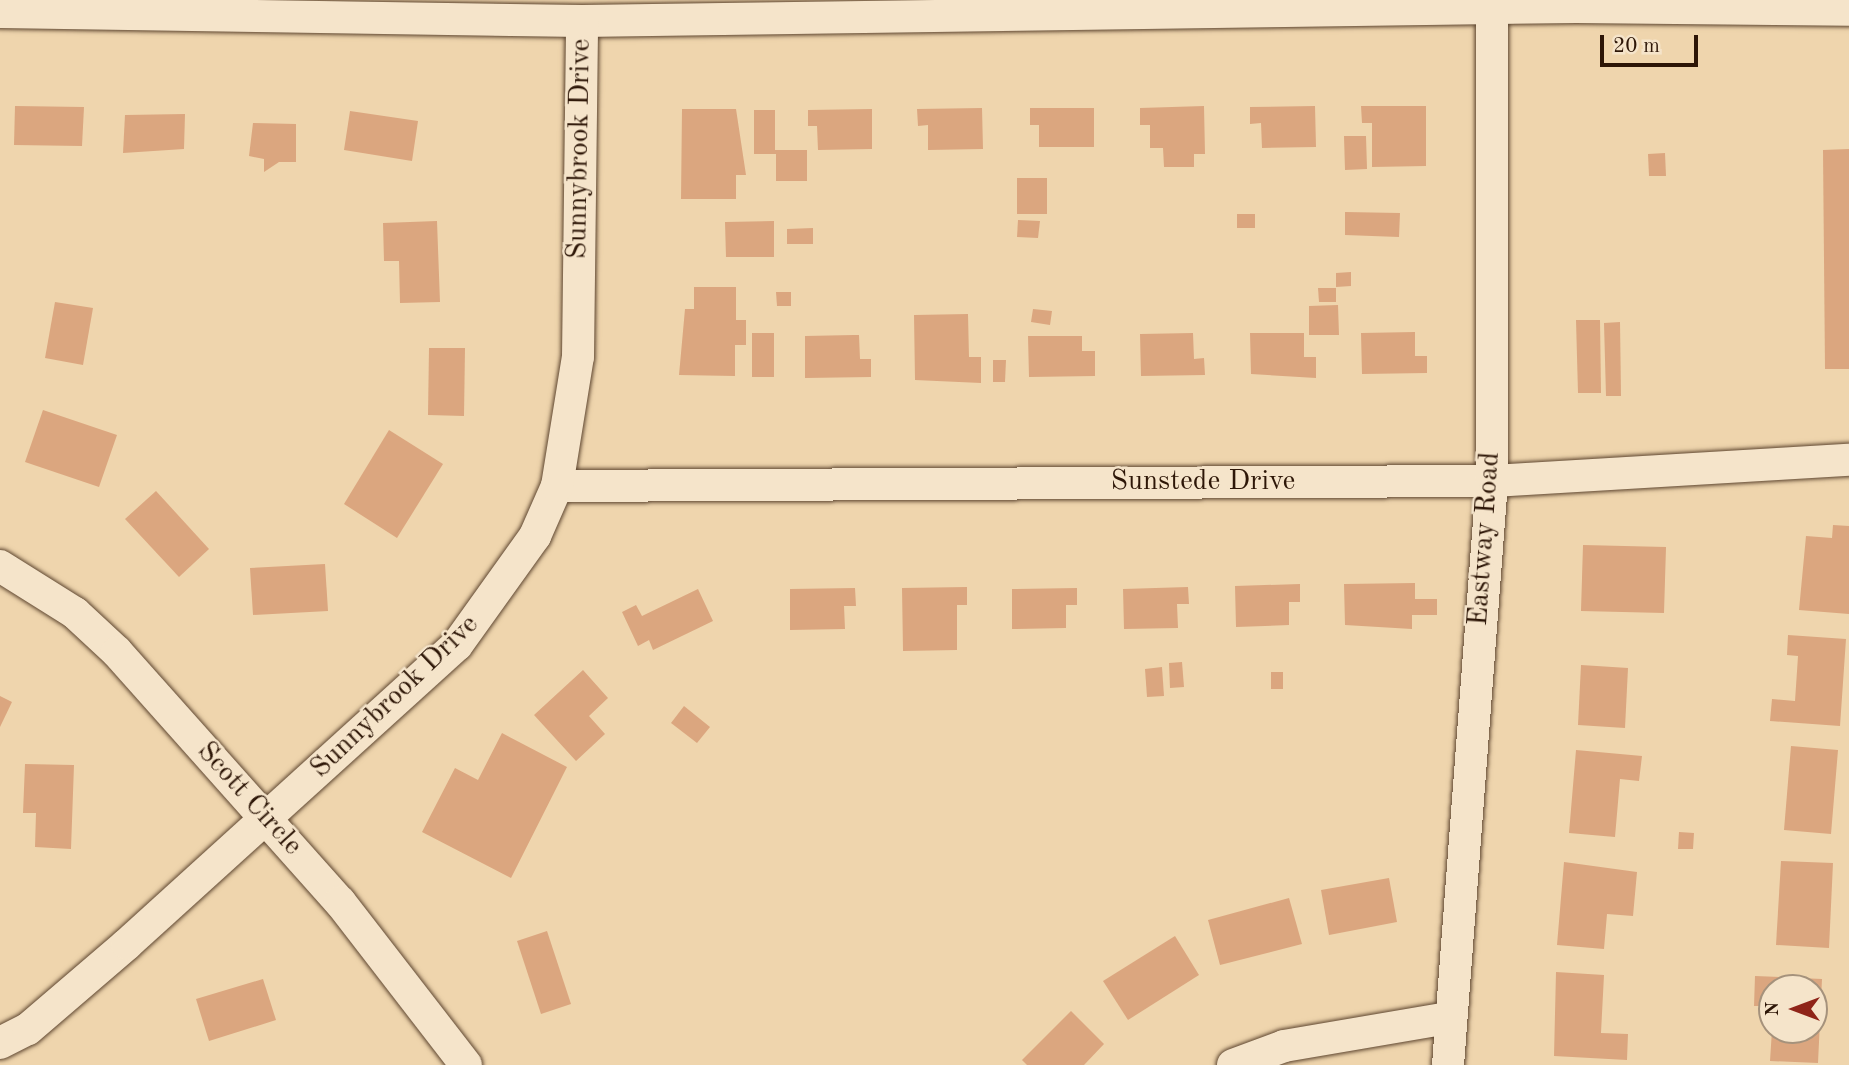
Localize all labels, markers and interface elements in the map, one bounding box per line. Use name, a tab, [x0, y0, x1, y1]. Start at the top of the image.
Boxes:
scale bar	[1604, 21, 1702, 65]
text: 20 m	[1613, 36, 1660, 57]
street label: Sunnybrook Drive	[561, 38, 599, 260]
street label: Eastway Road	[1462, 451, 1508, 627]
street label: Sunstede Drive	[1111, 465, 1295, 499]
street label: Sunnybrook Drive	[304, 608, 486, 786]
street label: Scott Circle	[189, 735, 309, 863]
north arrow	[1758, 974, 1828, 1044]
text: N	[1764, 1002, 1783, 1016]

